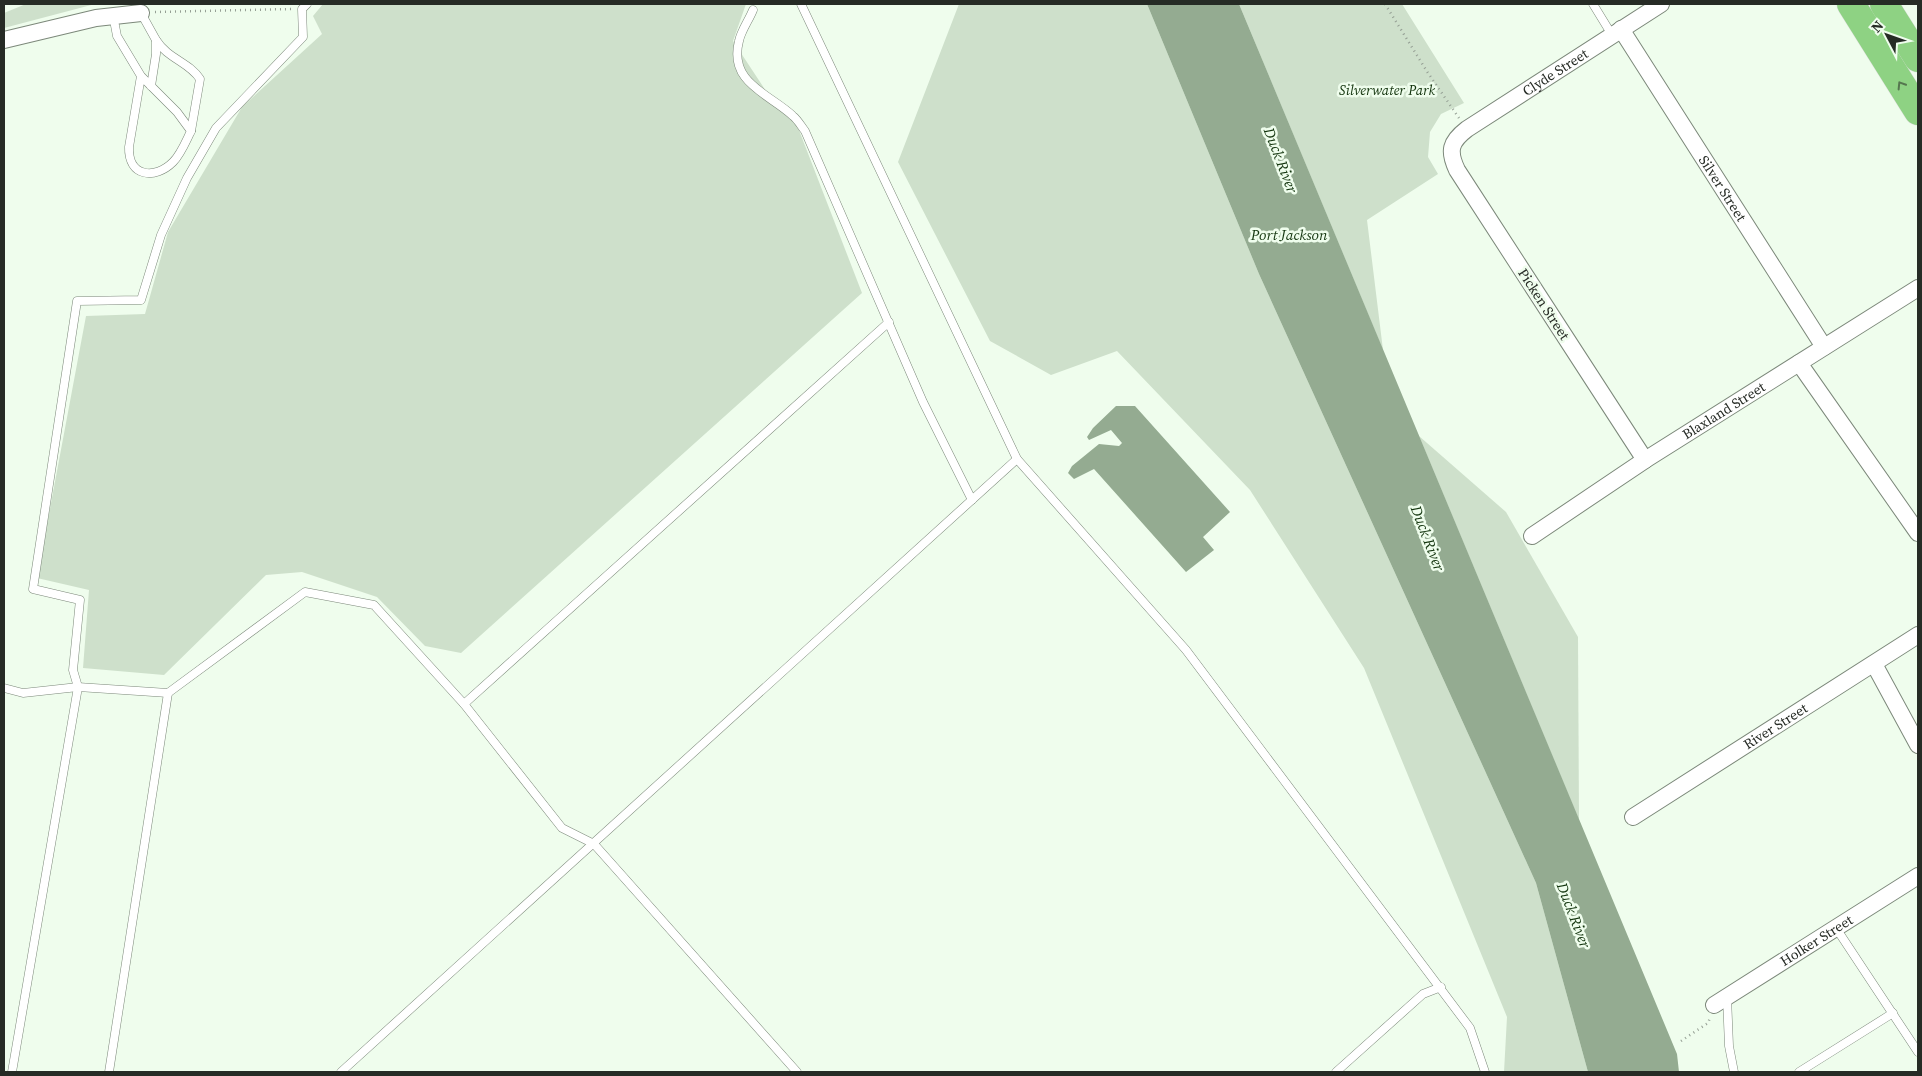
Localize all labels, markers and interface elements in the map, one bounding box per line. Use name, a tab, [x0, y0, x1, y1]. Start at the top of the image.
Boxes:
north arrow	[1862, 10, 1912, 60]
text: N	[1866, 16, 1888, 37]
street label: Clyde Street	[1518, 43, 1592, 101]
park label: Silverwater Park	[1339, 80, 1435, 100]
one-way arrow	[1898, 81, 1908, 90]
water label: Duck River	[1259, 123, 1303, 197]
street label: Silver Street	[1694, 151, 1751, 226]
water label: Port Jackson	[1250, 224, 1328, 245]
street label: Picken Street	[1513, 264, 1575, 344]
street label: Blaxland Street	[1678, 377, 1769, 444]
water label: Duck River	[1406, 501, 1450, 575]
street label: River Street	[1740, 698, 1812, 754]
water label: Duck River	[1552, 878, 1596, 952]
street label: Holker Street	[1776, 910, 1857, 971]

